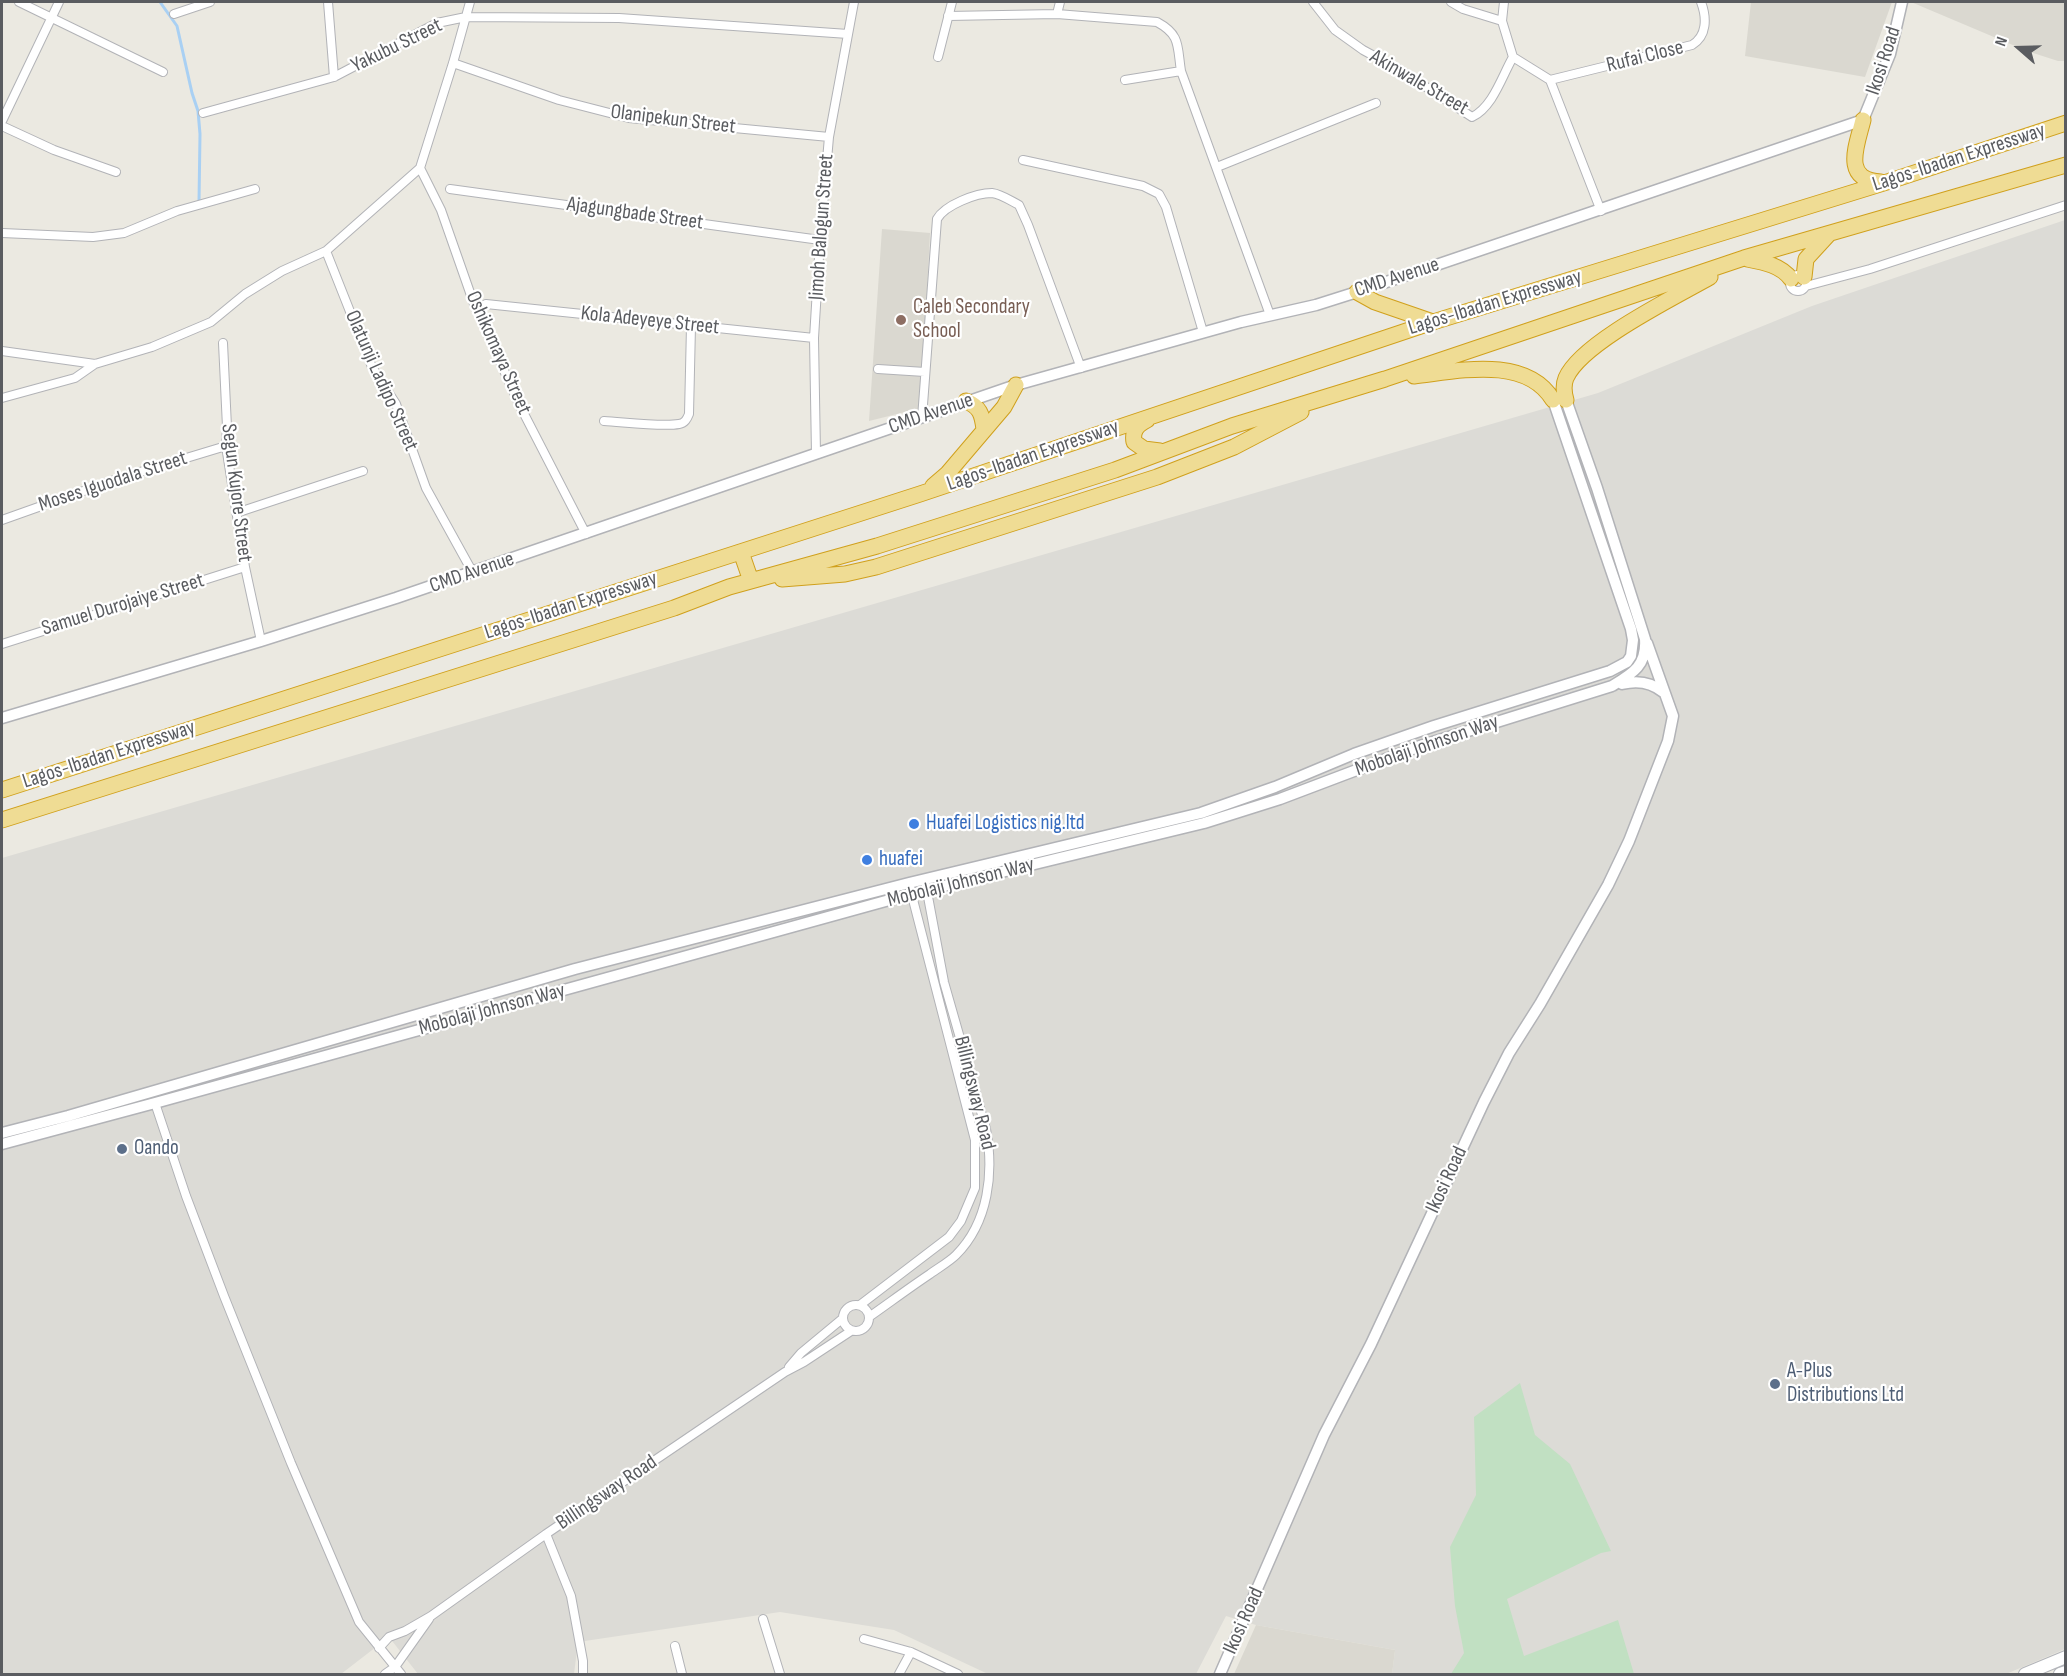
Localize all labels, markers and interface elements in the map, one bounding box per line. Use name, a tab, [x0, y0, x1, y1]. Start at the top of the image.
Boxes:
street label: Yakubu Street	[347, 13, 447, 79]
north arrow	[1989, 18, 2049, 78]
street label: Ikosi Road	[1861, 24, 1907, 98]
text: N	[1991, 34, 2012, 49]
street label: Rufai Close	[1604, 35, 1686, 79]
street label: Akinwale Street	[1365, 45, 1473, 121]
street label: Olanipekun Street	[609, 100, 737, 140]
street label: Lagos-Ibadan Expressway	[1869, 118, 2049, 198]
street label: Jimoh Balogun Street	[804, 153, 840, 301]
street label: Ajagungbade Street	[565, 192, 705, 236]
street label: CMD Avenue	[1351, 252, 1443, 304]
street label: Lagos-Ibadan Expressway	[1405, 265, 1585, 341]
street label: Oshikomaya Street	[460, 288, 536, 418]
place label: Caleb Secondary School	[913, 295, 1030, 345]
street label: Kola Adeyeye Street	[579, 301, 721, 341]
street label: Olatunji Ladipo Street	[339, 307, 423, 455]
marker: Caleb Secondary School	[894, 313, 908, 327]
street label: CMD Avenue	[885, 388, 977, 440]
street label: Lagos-Ibadan Expressway	[944, 415, 1122, 497]
street label: Segun Kujore Street	[215, 422, 257, 564]
street label: Moses Iguodala Street	[36, 446, 190, 518]
street label: CMD Avenue	[426, 547, 518, 599]
street label: Lagos-Ibadan Expressway	[481, 566, 661, 646]
street label: Samuel Durojaiye Street	[39, 568, 207, 642]
street label: Mobolaji Johnson Way	[1352, 710, 1502, 782]
street label: Lagos-Ibadan Expressway	[19, 715, 199, 795]
place label: Huafei Logistics nig.ltd	[926, 811, 1085, 837]
marker: Huafei Logistics nig.ltd	[907, 817, 921, 831]
place label: huafei	[879, 847, 923, 873]
marker: huafei	[860, 853, 874, 867]
street label: Mobolaji Johnson Way	[885, 853, 1037, 913]
street label: Mobolaji Johnson Way	[416, 978, 568, 1042]
street label: Billingsway Road	[948, 1034, 1000, 1152]
place label: Oando	[134, 1136, 179, 1162]
marker: Oando	[115, 1142, 129, 1156]
street label: Ikosi Road	[1421, 1143, 1473, 1217]
place label: A-Plus Distributions Ltd	[1787, 1359, 1904, 1409]
marker: A-Plus Distributions Ltd	[1768, 1377, 1782, 1391]
street label: Billingsway Road	[552, 1450, 662, 1536]
street label: Ikosi Road	[1218, 1584, 1270, 1658]

